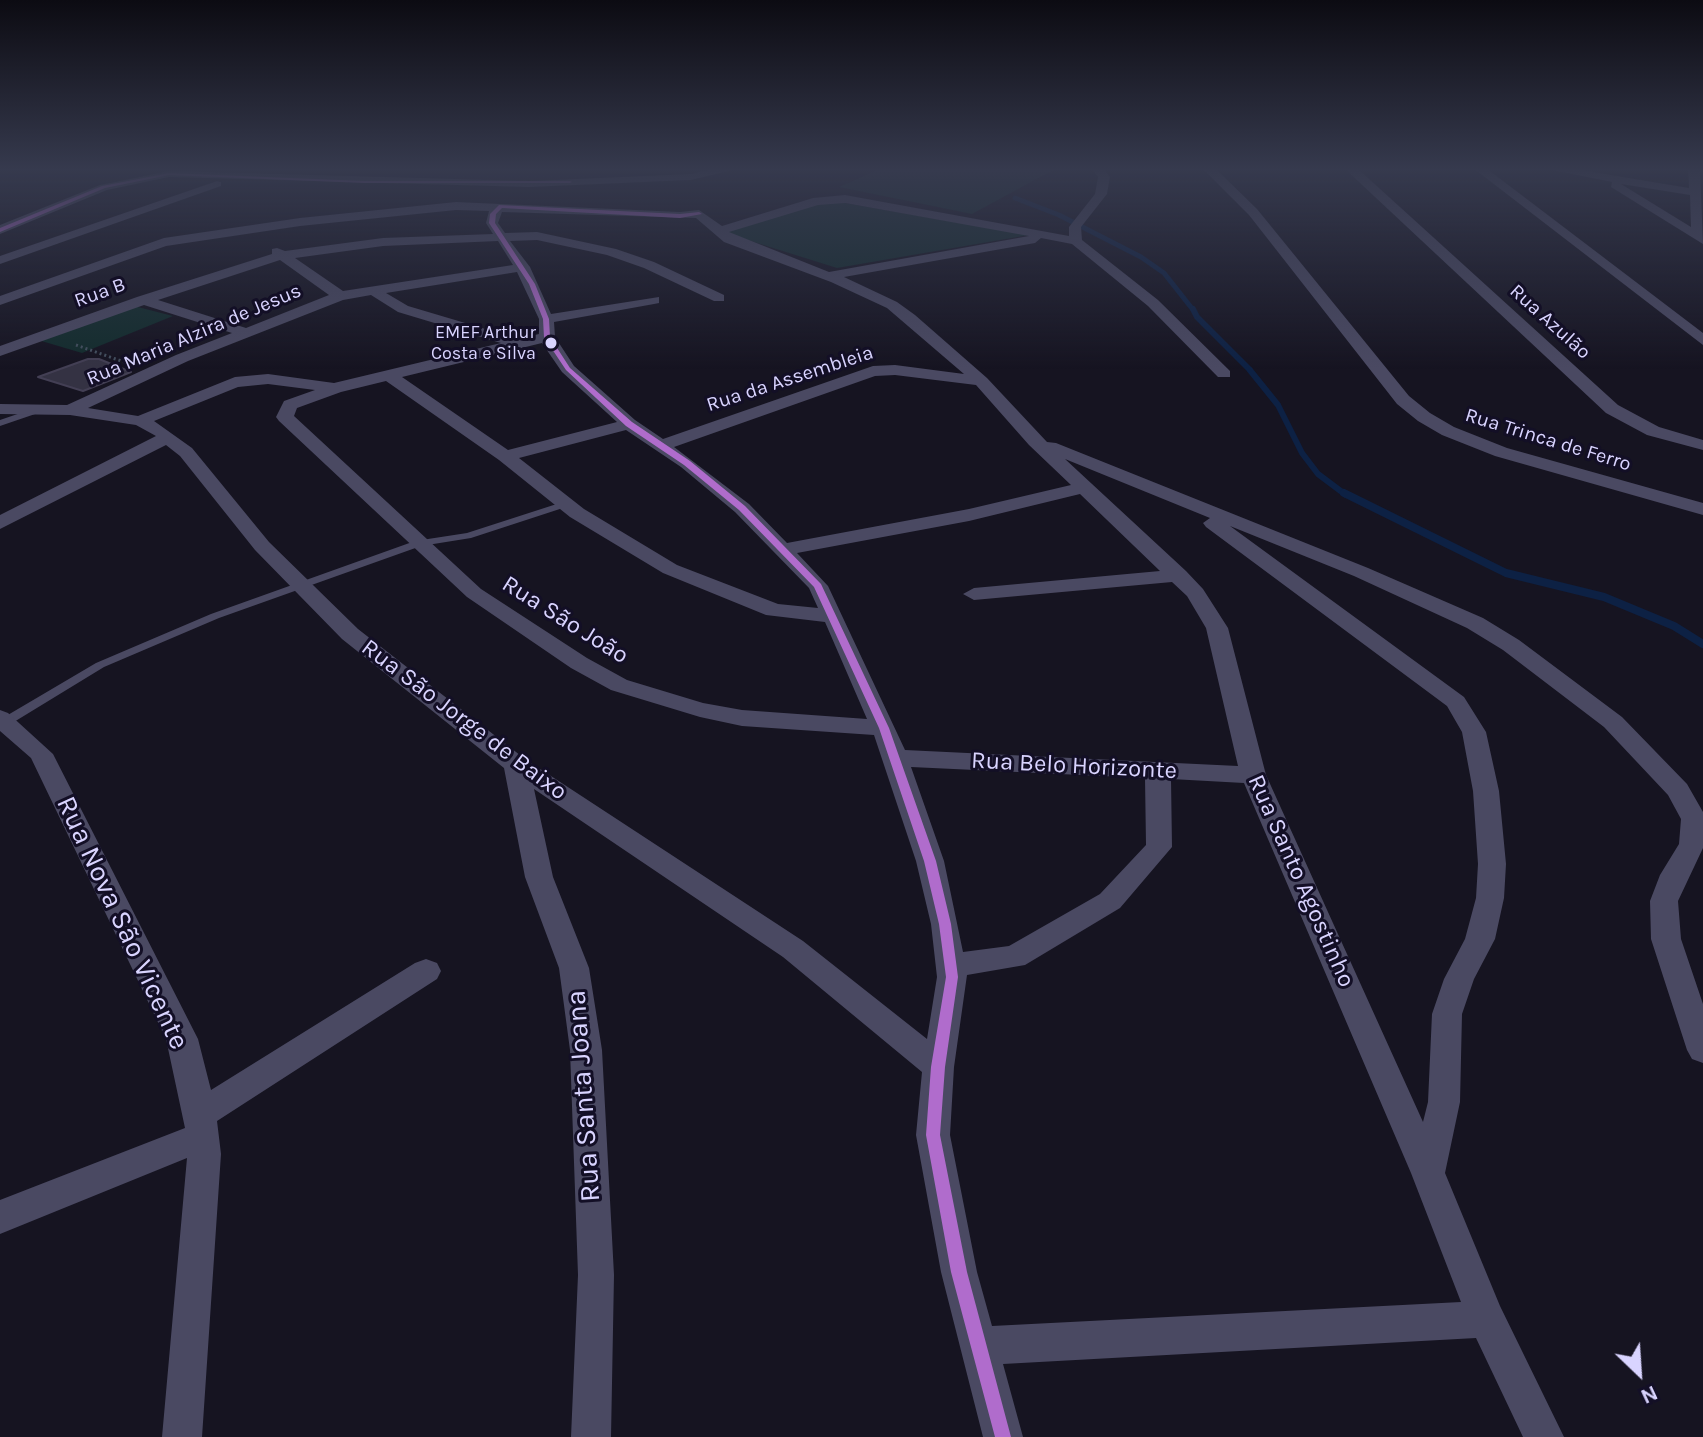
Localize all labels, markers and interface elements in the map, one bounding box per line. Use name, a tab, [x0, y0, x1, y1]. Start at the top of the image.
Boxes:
street label: Rua B	[71, 273, 129, 313]
street label: Rua Maria Alzira de Jesus	[83, 279, 305, 391]
street label: Rua Azulão	[1505, 279, 1595, 365]
place label: EMEF Arthur Costa e Silva	[431, 322, 536, 364]
marker: EMEF Arthur Costa e Silva	[543, 335, 559, 351]
street label: Rua da Assembleia	[704, 341, 876, 417]
street label: Rua Trinca de Ferro	[1462, 403, 1634, 477]
street label: Rua São João	[496, 570, 634, 670]
street label: Rua São Jorge de Baixo	[355, 633, 573, 807]
street label: Rua Belo Horizonte	[970, 746, 1178, 786]
street label: Rua Santo Agostinho	[1241, 770, 1361, 992]
street label: Rua Nova São Vicente	[49, 791, 195, 1055]
street label: Rua Santa Joana	[560, 989, 608, 1203]
north arrow	[1599, 1333, 1679, 1413]
text: N	[1636, 1380, 1662, 1410]

